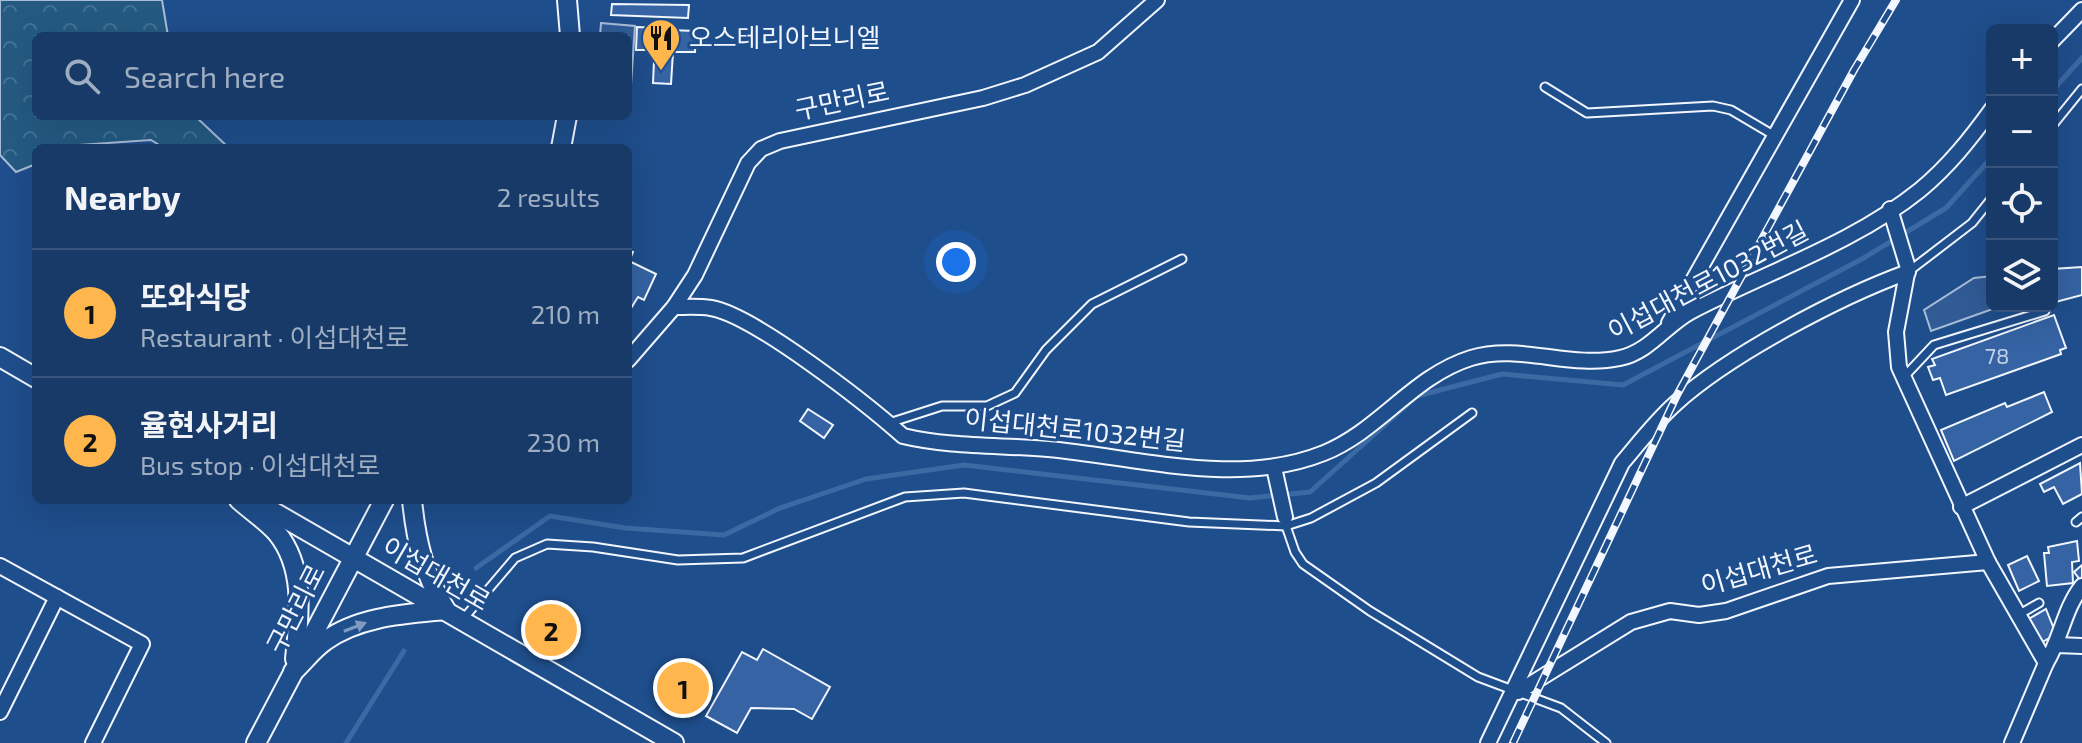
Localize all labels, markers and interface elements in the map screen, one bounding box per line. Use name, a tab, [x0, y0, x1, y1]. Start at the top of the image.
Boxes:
restaurant icon: 오스테리아브니엘	[640, 17, 682, 72]
place label: 오스테리아브니엘	[689, 21, 880, 52]
map controls	[1986, 24, 2058, 312]
button: +	[1986, 24, 2058, 96]
search box	[32, 32, 632, 120]
icon: search	[60, 54, 104, 98]
text: Search here	[124, 58, 285, 94]
street label: 구만리로	[792, 74, 892, 125]
button: −	[1986, 96, 2058, 168]
button: locate	[1986, 168, 2058, 240]
text: Nearby	[64, 176, 181, 217]
text: 2 results	[497, 181, 600, 212]
street label: 이섭대천로1032번길	[1602, 214, 1813, 346]
button: layers	[1986, 240, 2058, 312]
your location	[936, 242, 976, 282]
text: 또와식당	[140, 278, 250, 314]
text: 1	[84, 298, 96, 329]
text: 210 m	[531, 298, 600, 329]
text: Restaurant · 이섭대천로	[140, 321, 409, 352]
house number: 78	[1985, 342, 2009, 368]
street label: 이섭대천로1032번길	[963, 401, 1187, 456]
text: 율현사거리	[140, 406, 278, 442]
text: 2	[82, 426, 98, 457]
text: 230 m	[527, 426, 600, 457]
text: Bus stop · 이섭대천로	[140, 449, 380, 480]
street label: 이섭대천로	[377, 529, 496, 616]
street label: 이섭대천로	[1697, 537, 1820, 600]
street label: 구만리로	[259, 559, 330, 658]
pin: 2	[525, 600, 577, 660]
one-way arrow	[343, 620, 367, 632]
pin: 1	[657, 658, 709, 718]

